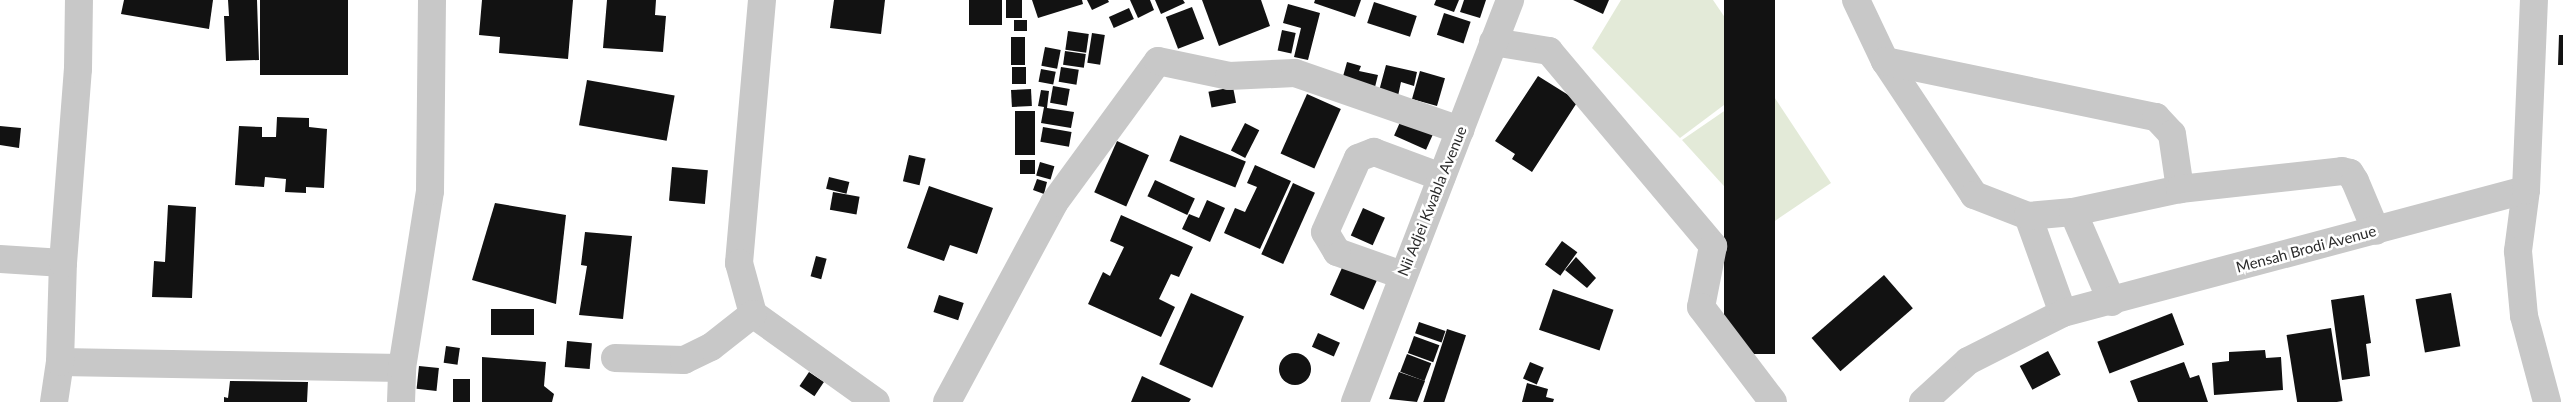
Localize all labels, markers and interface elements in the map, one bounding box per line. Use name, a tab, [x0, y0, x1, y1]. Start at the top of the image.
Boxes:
street label: Nii Adjei Kwabla Avenue	[1393, 123, 1471, 279]
street label: Mensah Brodi Avenue	[2234, 222, 2378, 276]

